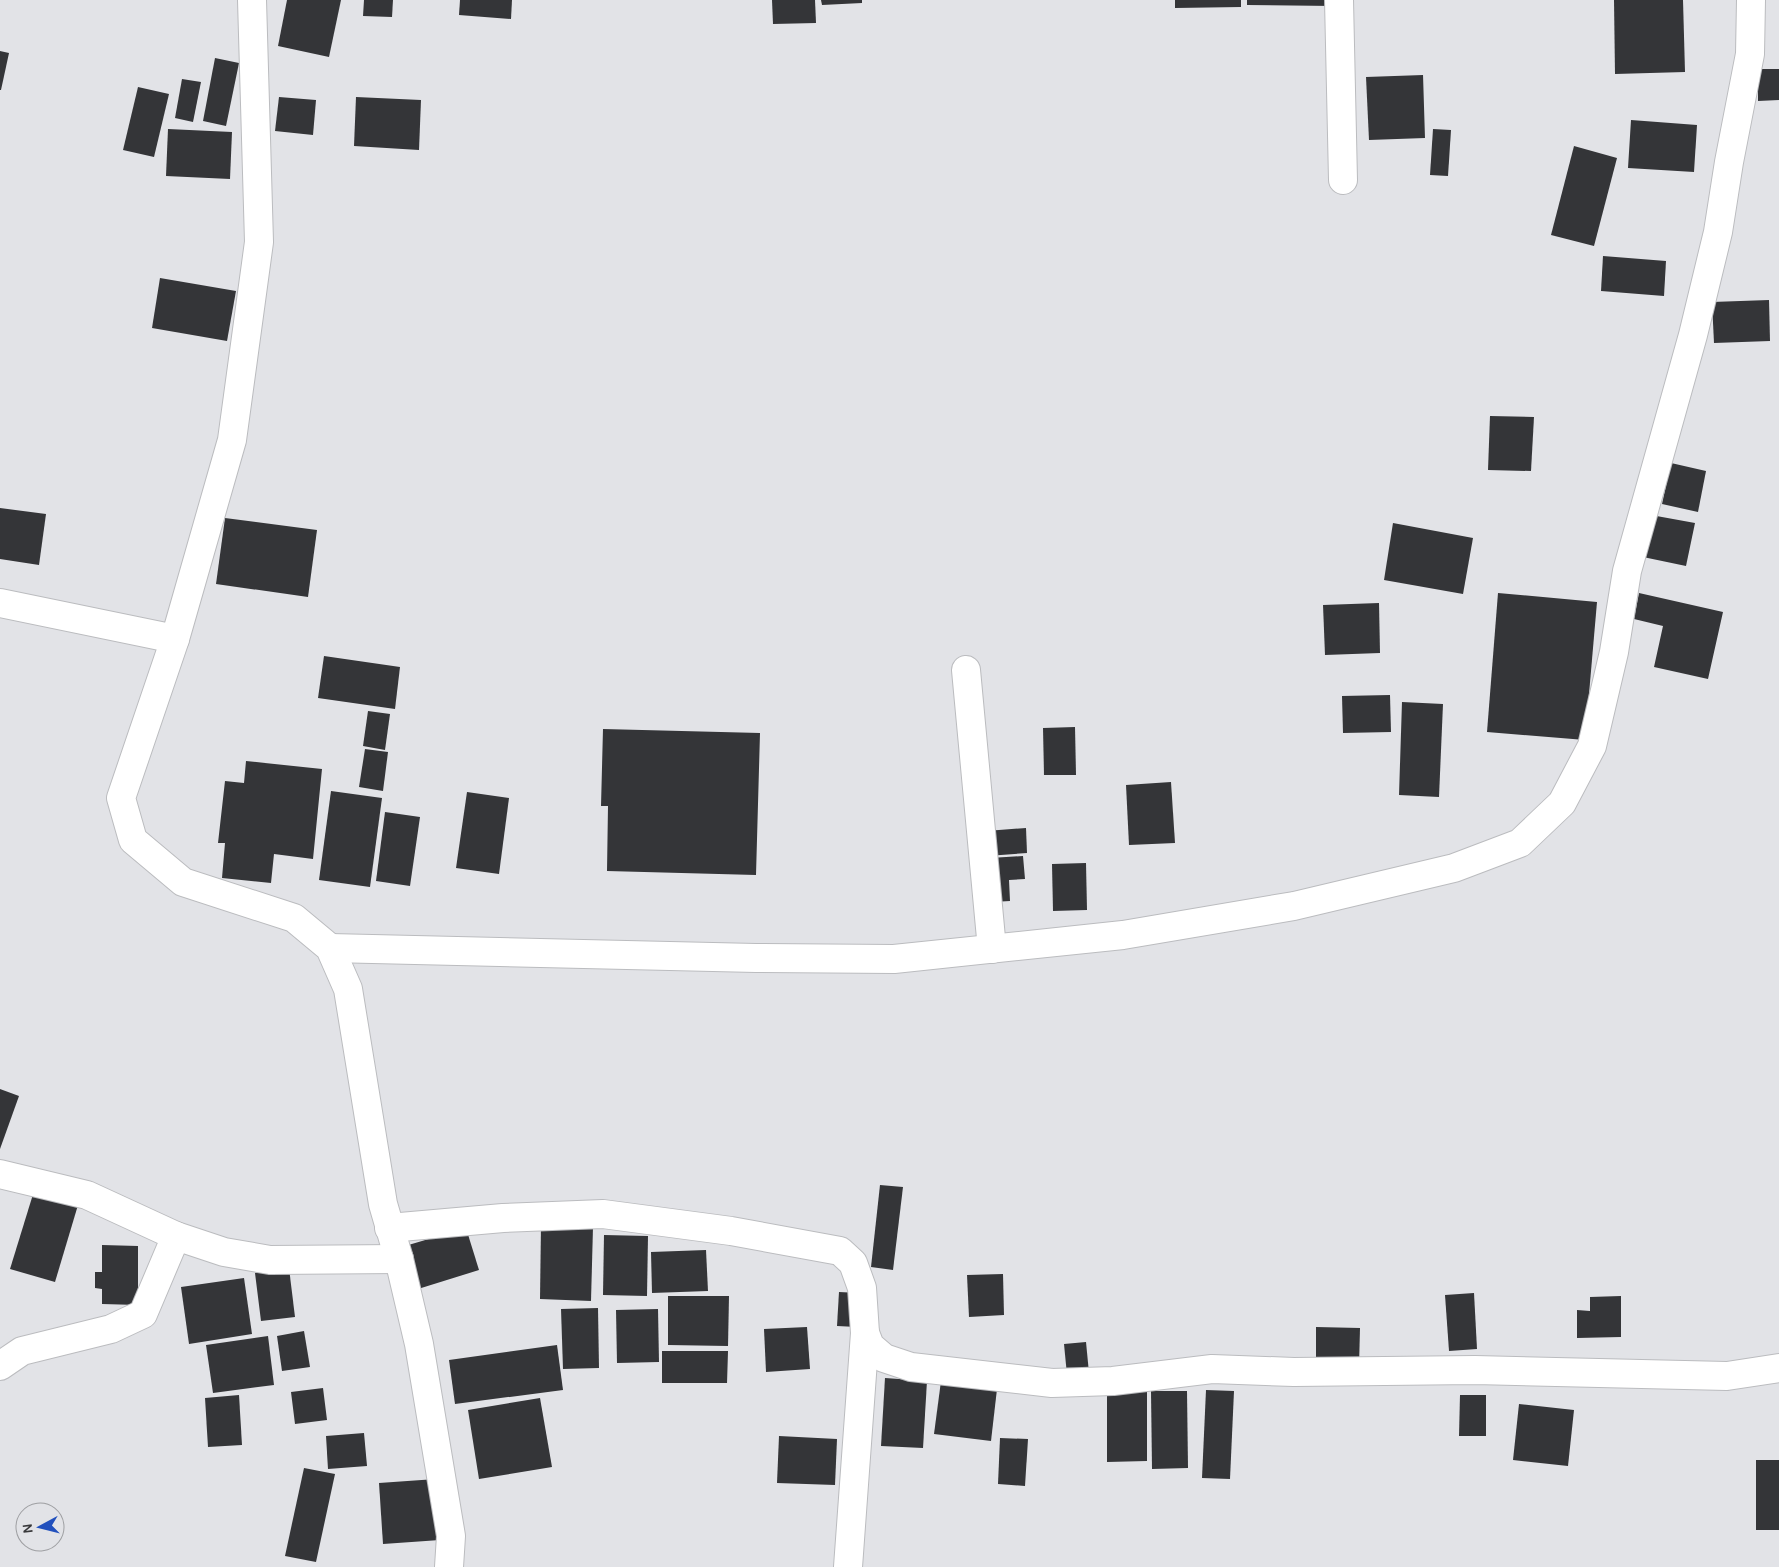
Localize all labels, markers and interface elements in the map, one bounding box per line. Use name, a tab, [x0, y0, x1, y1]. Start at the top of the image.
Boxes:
north arrow	[15, 1502, 65, 1552]
text: N	[19, 1523, 37, 1535]

